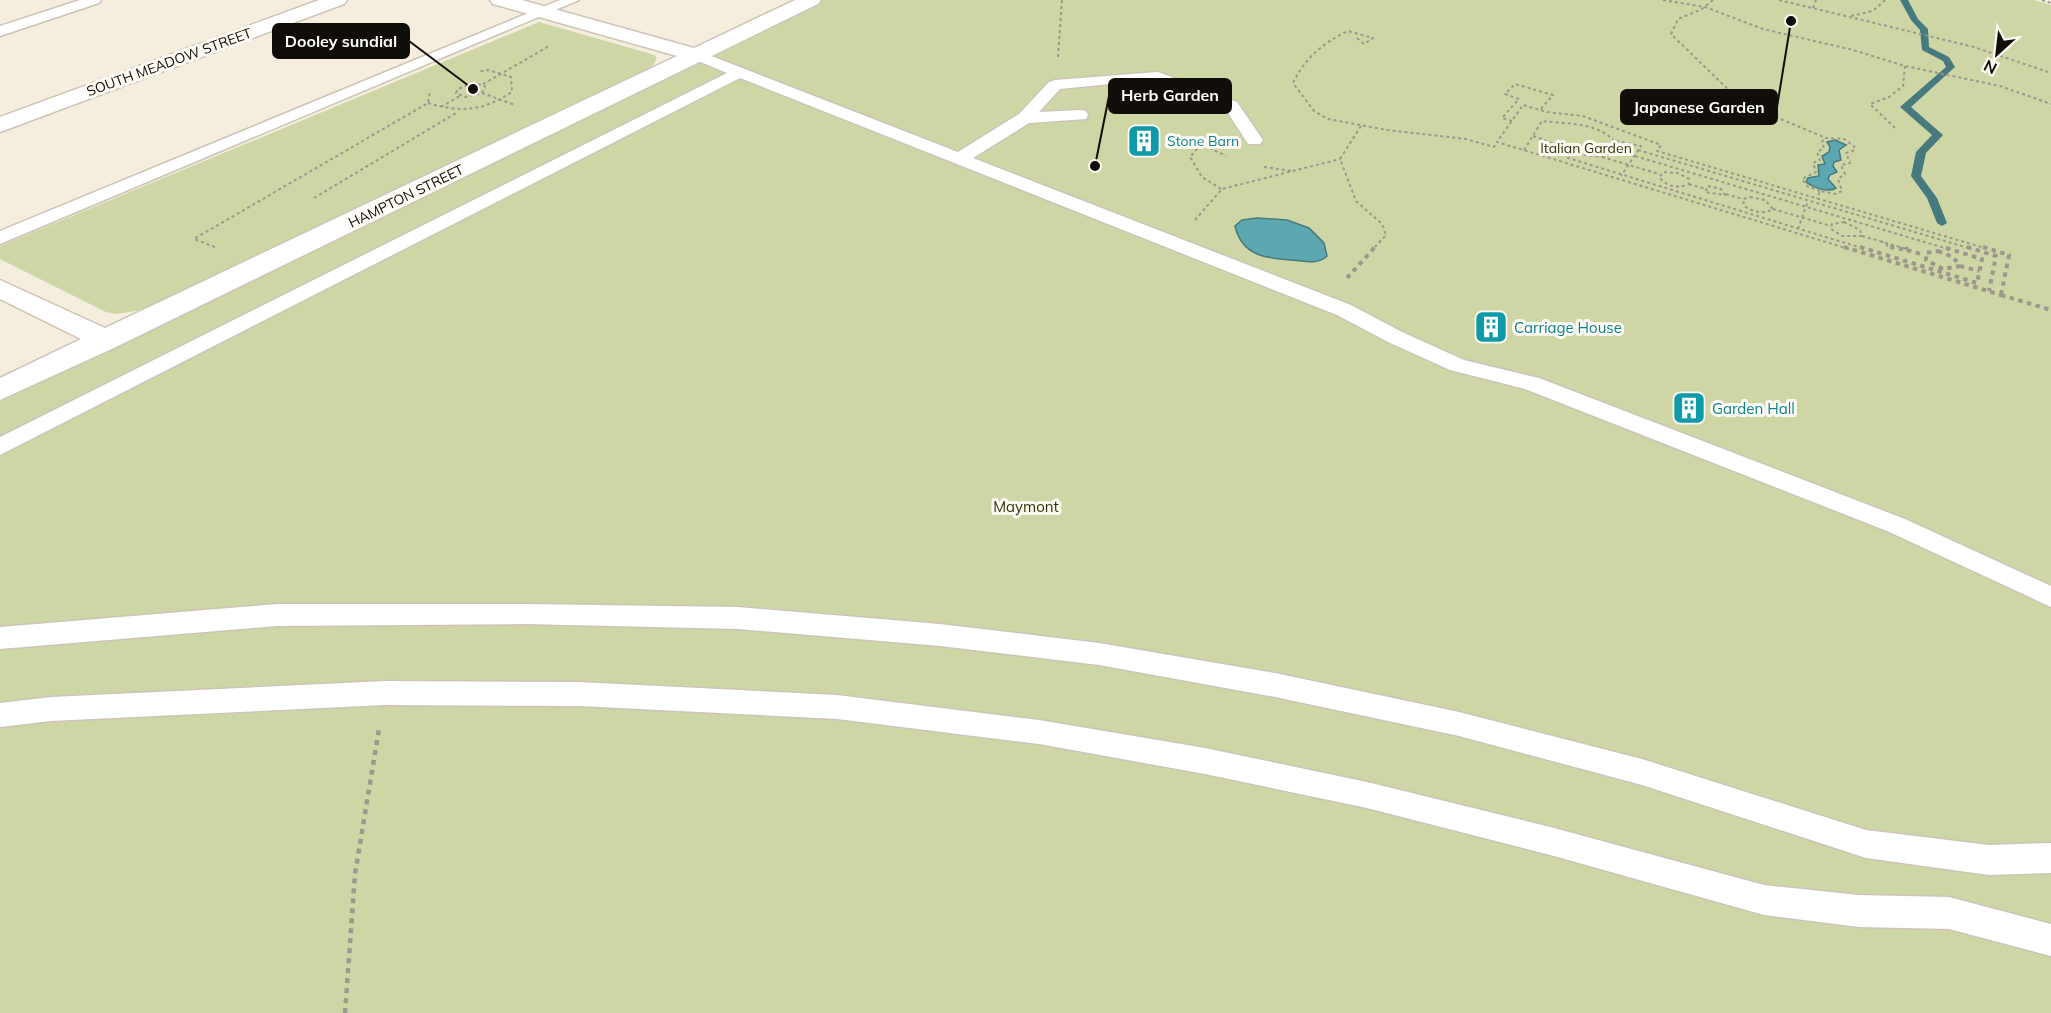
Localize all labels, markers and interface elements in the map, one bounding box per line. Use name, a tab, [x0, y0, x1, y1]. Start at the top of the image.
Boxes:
street label: SOUTH MEADOW STREET	[84, 24, 255, 100]
callout: Dooley sundial	[273, 24, 409, 58]
north arrow	[1967, 24, 2027, 84]
text: Dooley sundial	[285, 31, 397, 51]
text: N	[1980, 56, 2000, 79]
callout: Herb Garden	[1109, 79, 1231, 113]
text: Herb Garden	[1121, 85, 1219, 105]
callout: Japanese Garden	[1621, 90, 1777, 124]
text: Japanese Garden	[1633, 97, 1765, 117]
building icon: Stone Barn	[1126, 123, 1162, 159]
place label: Stone Barn	[1167, 132, 1239, 150]
park label: Italian Garden	[1540, 139, 1632, 157]
street label: HAMPTON STREET	[345, 160, 467, 232]
building icon: Carriage House	[1473, 309, 1509, 345]
place label: Carriage House	[1514, 318, 1622, 337]
building icon: Garden Hall	[1671, 390, 1707, 426]
place label: Garden Hall	[1712, 399, 1795, 418]
park label: Maymont	[993, 497, 1059, 516]

